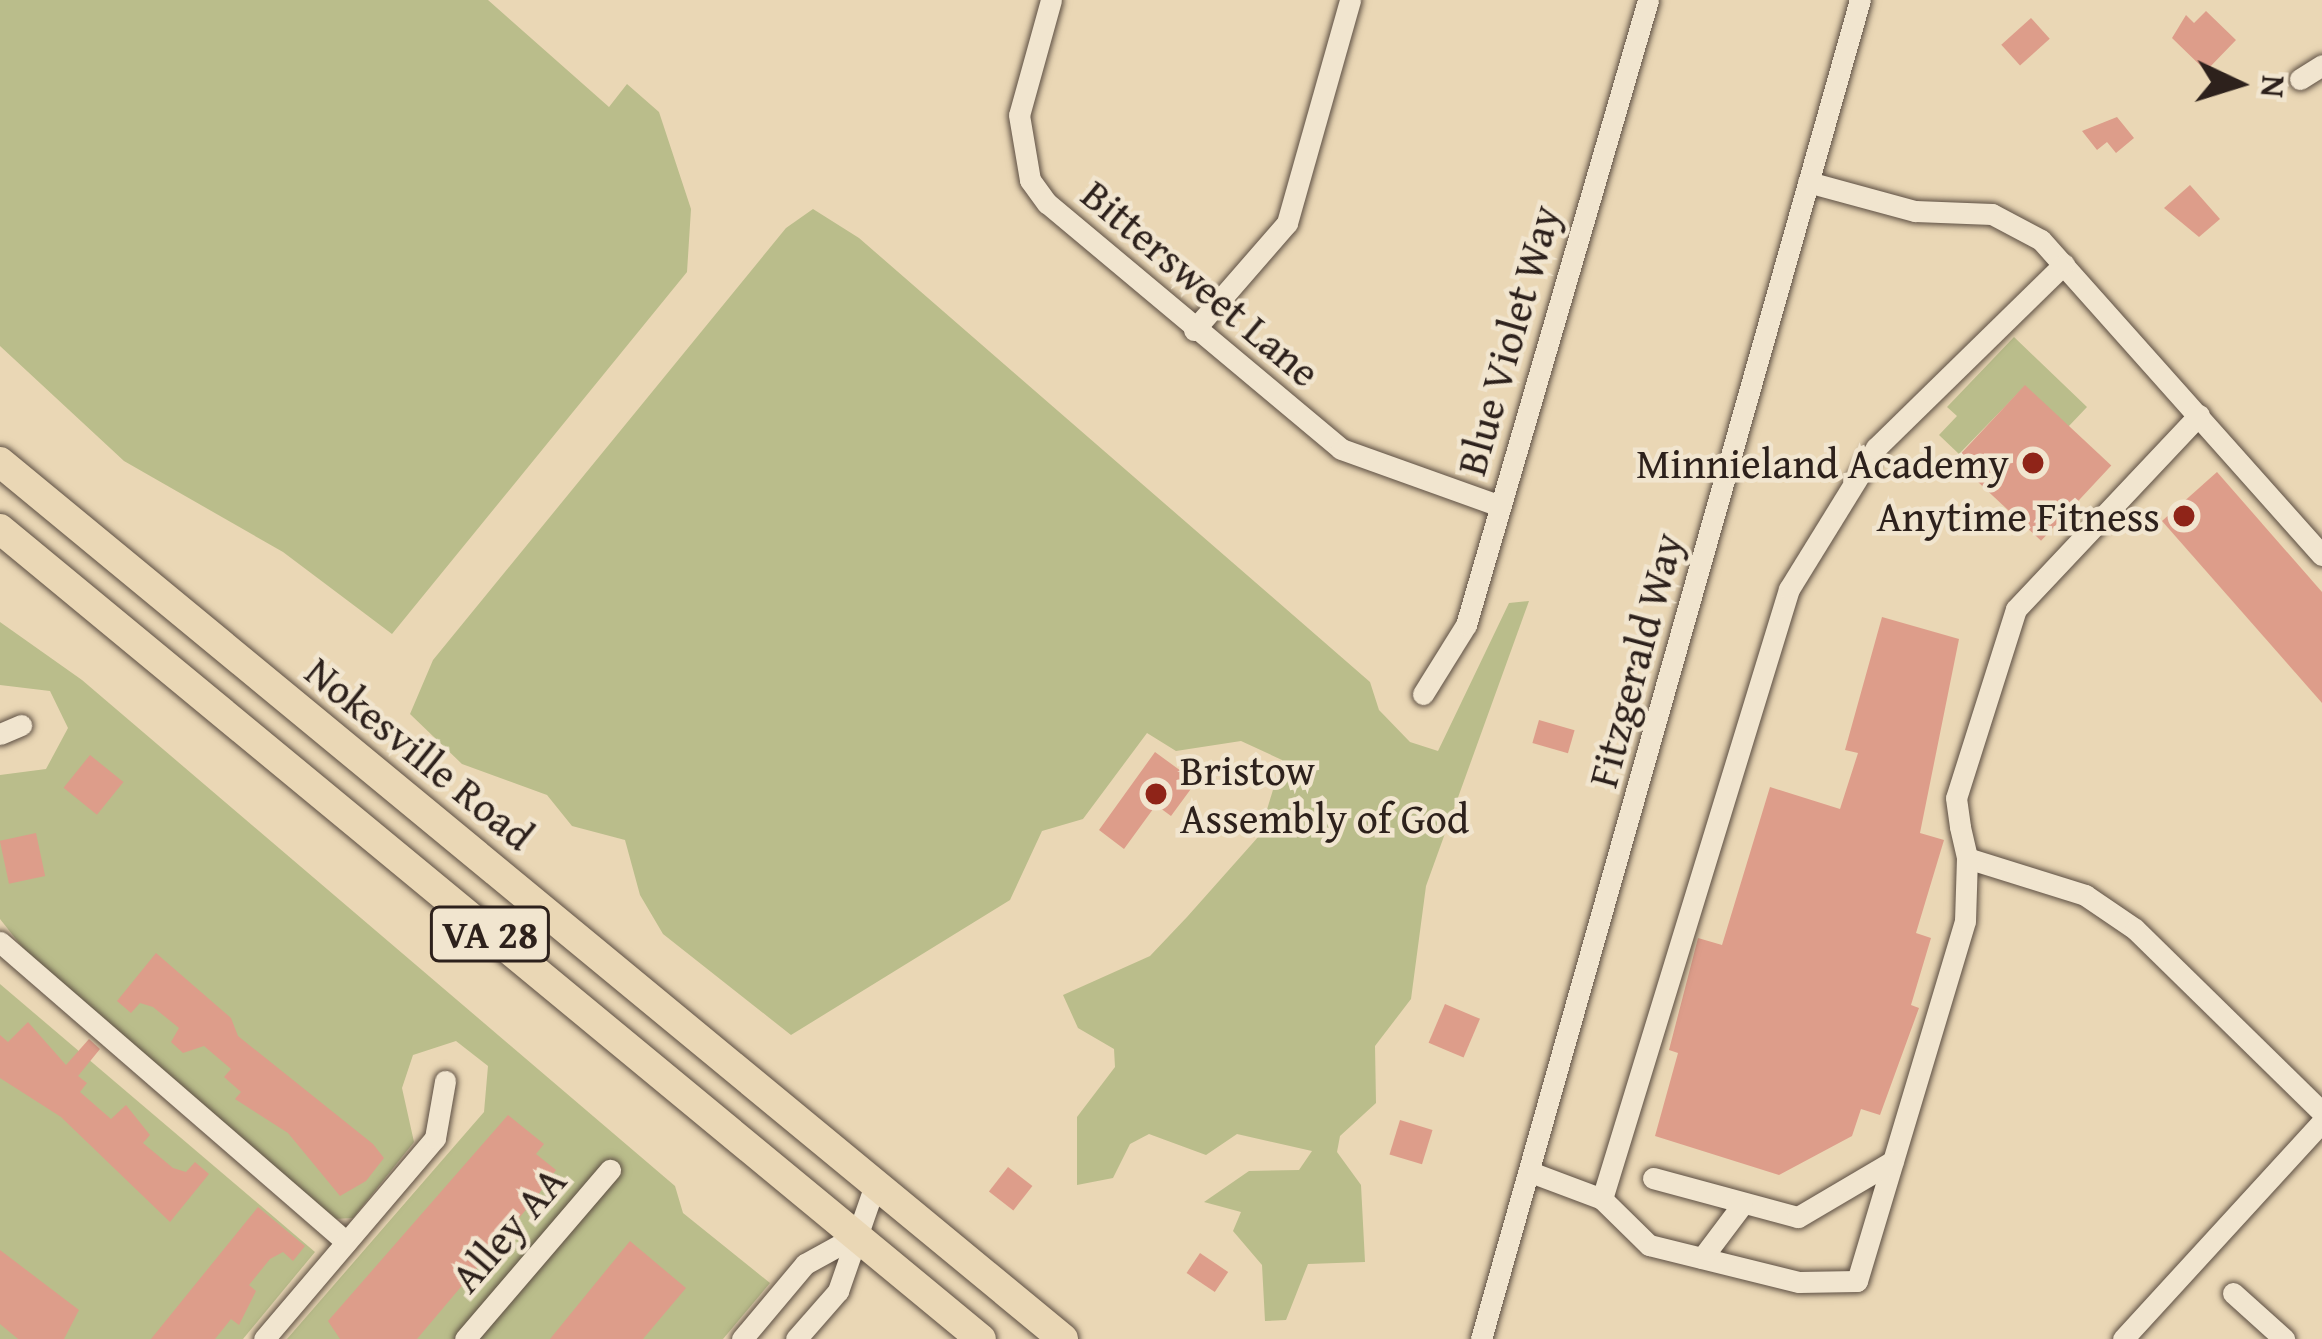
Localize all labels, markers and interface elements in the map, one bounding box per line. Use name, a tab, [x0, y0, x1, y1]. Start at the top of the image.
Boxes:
north arrow	[2178, 24, 2298, 144]
text: N	[2249, 74, 2299, 99]
street label: Bittersweet Lane	[1072, 169, 1330, 397]
street label: Blue Violet Way	[1445, 199, 1571, 481]
place label: Minnieland Academy	[1636, 438, 2009, 488]
marker: Minnieland Academy	[2020, 450, 2046, 476]
place label: Anytime Fitness	[1876, 491, 2160, 541]
marker: Anytime Fitness	[2171, 503, 2197, 529]
street label: Fitzgerald Way	[1577, 527, 1693, 793]
street label: Nokesville Road	[296, 646, 544, 860]
place label: Bristow Assembly of God	[1180, 745, 1469, 844]
marker: Bristow Assembly of God	[1143, 781, 1169, 807]
road number: VA 28	[427, 901, 553, 967]
street label: Alley AA	[440, 1156, 576, 1302]

